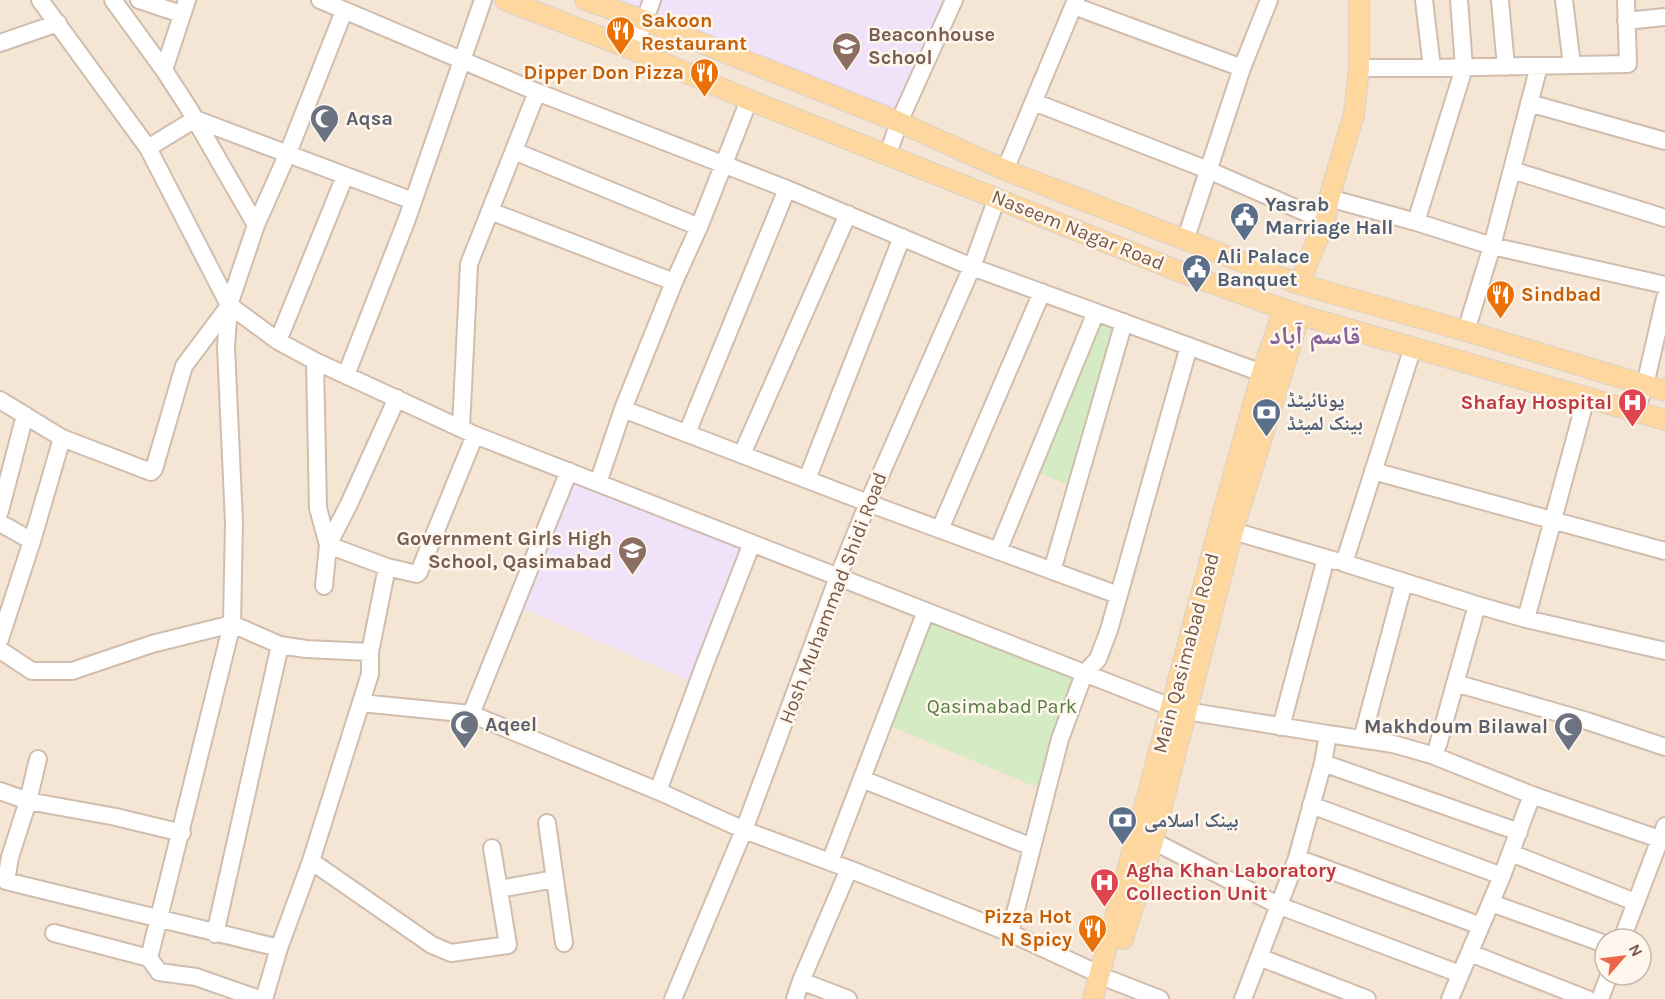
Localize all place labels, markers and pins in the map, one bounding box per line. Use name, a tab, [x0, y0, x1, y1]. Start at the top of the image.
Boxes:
place label: Sakoon Restaurant	[641, 9, 747, 55]
restaurant icon: Sakoon Restaurant	[604, 15, 636, 57]
place label: Beaconhouse School	[868, 23, 995, 69]
school or university icon: Beaconhouse School	[831, 30, 863, 72]
restaurant icon: Dipper Don Pizza	[689, 56, 721, 98]
place label: Dipper Don Pizza	[524, 61, 684, 84]
mosque icon: Aqsa	[309, 102, 341, 144]
place label: Aqsa	[346, 107, 393, 130]
place label: Yasrab Marriage Hall	[1265, 193, 1393, 239]
public building icon: Yasrab Marriage Hall	[1228, 200, 1260, 242]
place label: Ali Palace Banquet	[1217, 245, 1310, 291]
public building icon: Ali Palace Banquet	[1180, 252, 1212, 294]
restaurant icon: Sindbad	[1484, 278, 1516, 320]
place label: Sindbad	[1521, 283, 1601, 306]
hospital icon: Shafay Hospital	[1617, 386, 1649, 428]
place label: یونائیٹڈ بینک لمیٹڈ	[1287, 389, 1363, 435]
place label: Shafay Hospital	[1460, 391, 1612, 414]
bank icon: یونائیٹڈ بینک لمیٹڈ	[1250, 396, 1282, 438]
place label: Government Girls High School, Qasimabad	[396, 527, 612, 573]
school or university icon: Government Girls High School, Qasimabad	[617, 534, 649, 576]
mosque icon: Aqeel	[448, 708, 480, 750]
mosque icon: Makhdoum Bilawal	[1553, 710, 1585, 752]
place label: Aqeel	[485, 713, 537, 736]
place label: Makhdoum Bilawal	[1364, 715, 1548, 738]
bank icon: بینک اسلامی	[1107, 804, 1139, 846]
place label: بینک اسلامی	[1144, 809, 1239, 833]
place label: Agha Khan Laboratory Collection Unit	[1126, 859, 1336, 905]
hospital icon: Agha Khan Laboratory Collection Unit	[1089, 866, 1121, 908]
place label: Pizza Hot N Spicy	[984, 905, 1072, 951]
restaurant icon: Pizza Hot N Spicy	[1077, 912, 1109, 954]

